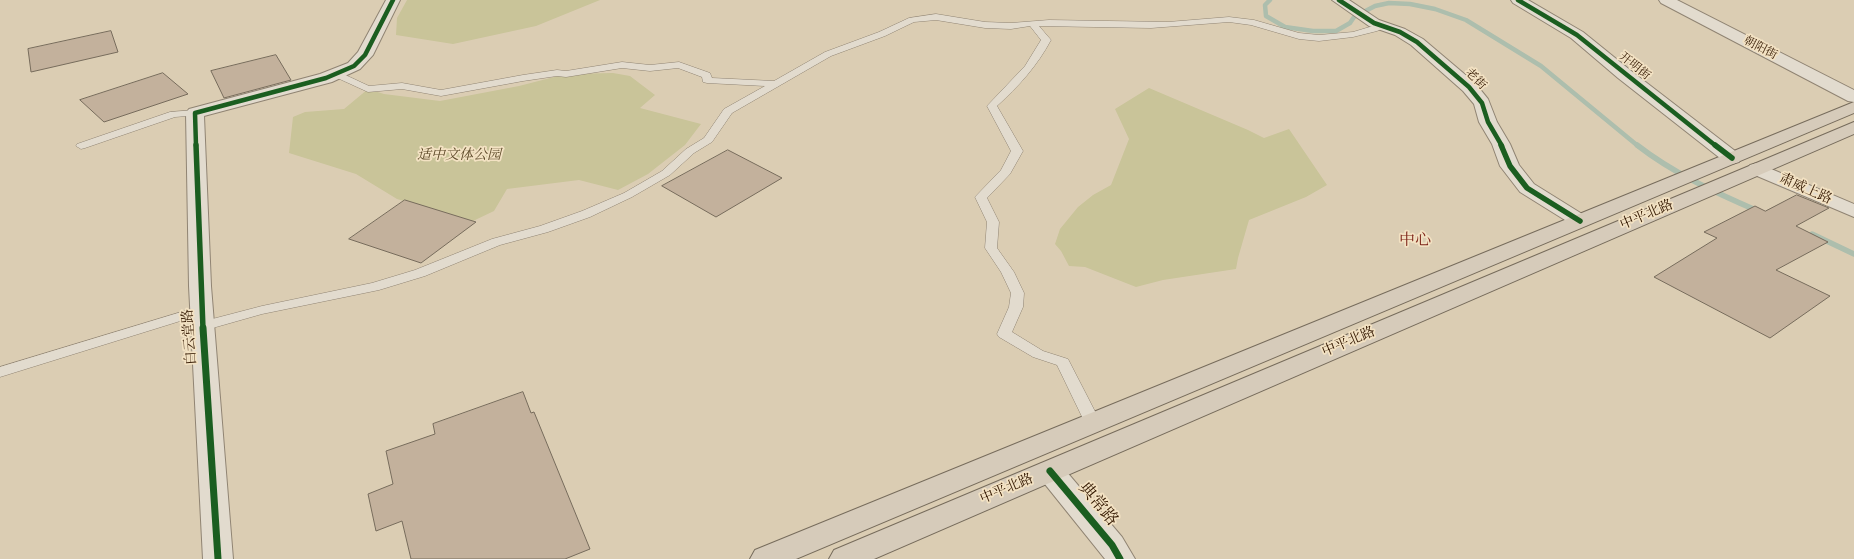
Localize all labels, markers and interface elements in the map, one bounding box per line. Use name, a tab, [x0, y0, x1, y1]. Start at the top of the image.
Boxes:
street label: 朝阳街	[1741, 34, 1779, 64]
street label: 开明街	[1615, 50, 1653, 84]
street label: 老街	[1461, 66, 1489, 94]
park label: 适中文体公园	[417, 148, 501, 164]
street label: 肃威上路	[1776, 171, 1834, 209]
street label: 中平北路	[1618, 197, 1676, 235]
district label: 中心	[1399, 232, 1431, 252]
street label: 白云堂路	[181, 308, 201, 366]
street label: 中平北路	[1320, 324, 1378, 362]
street label: 中平北路	[978, 471, 1036, 509]
street label: 典常路	[1073, 479, 1121, 531]

